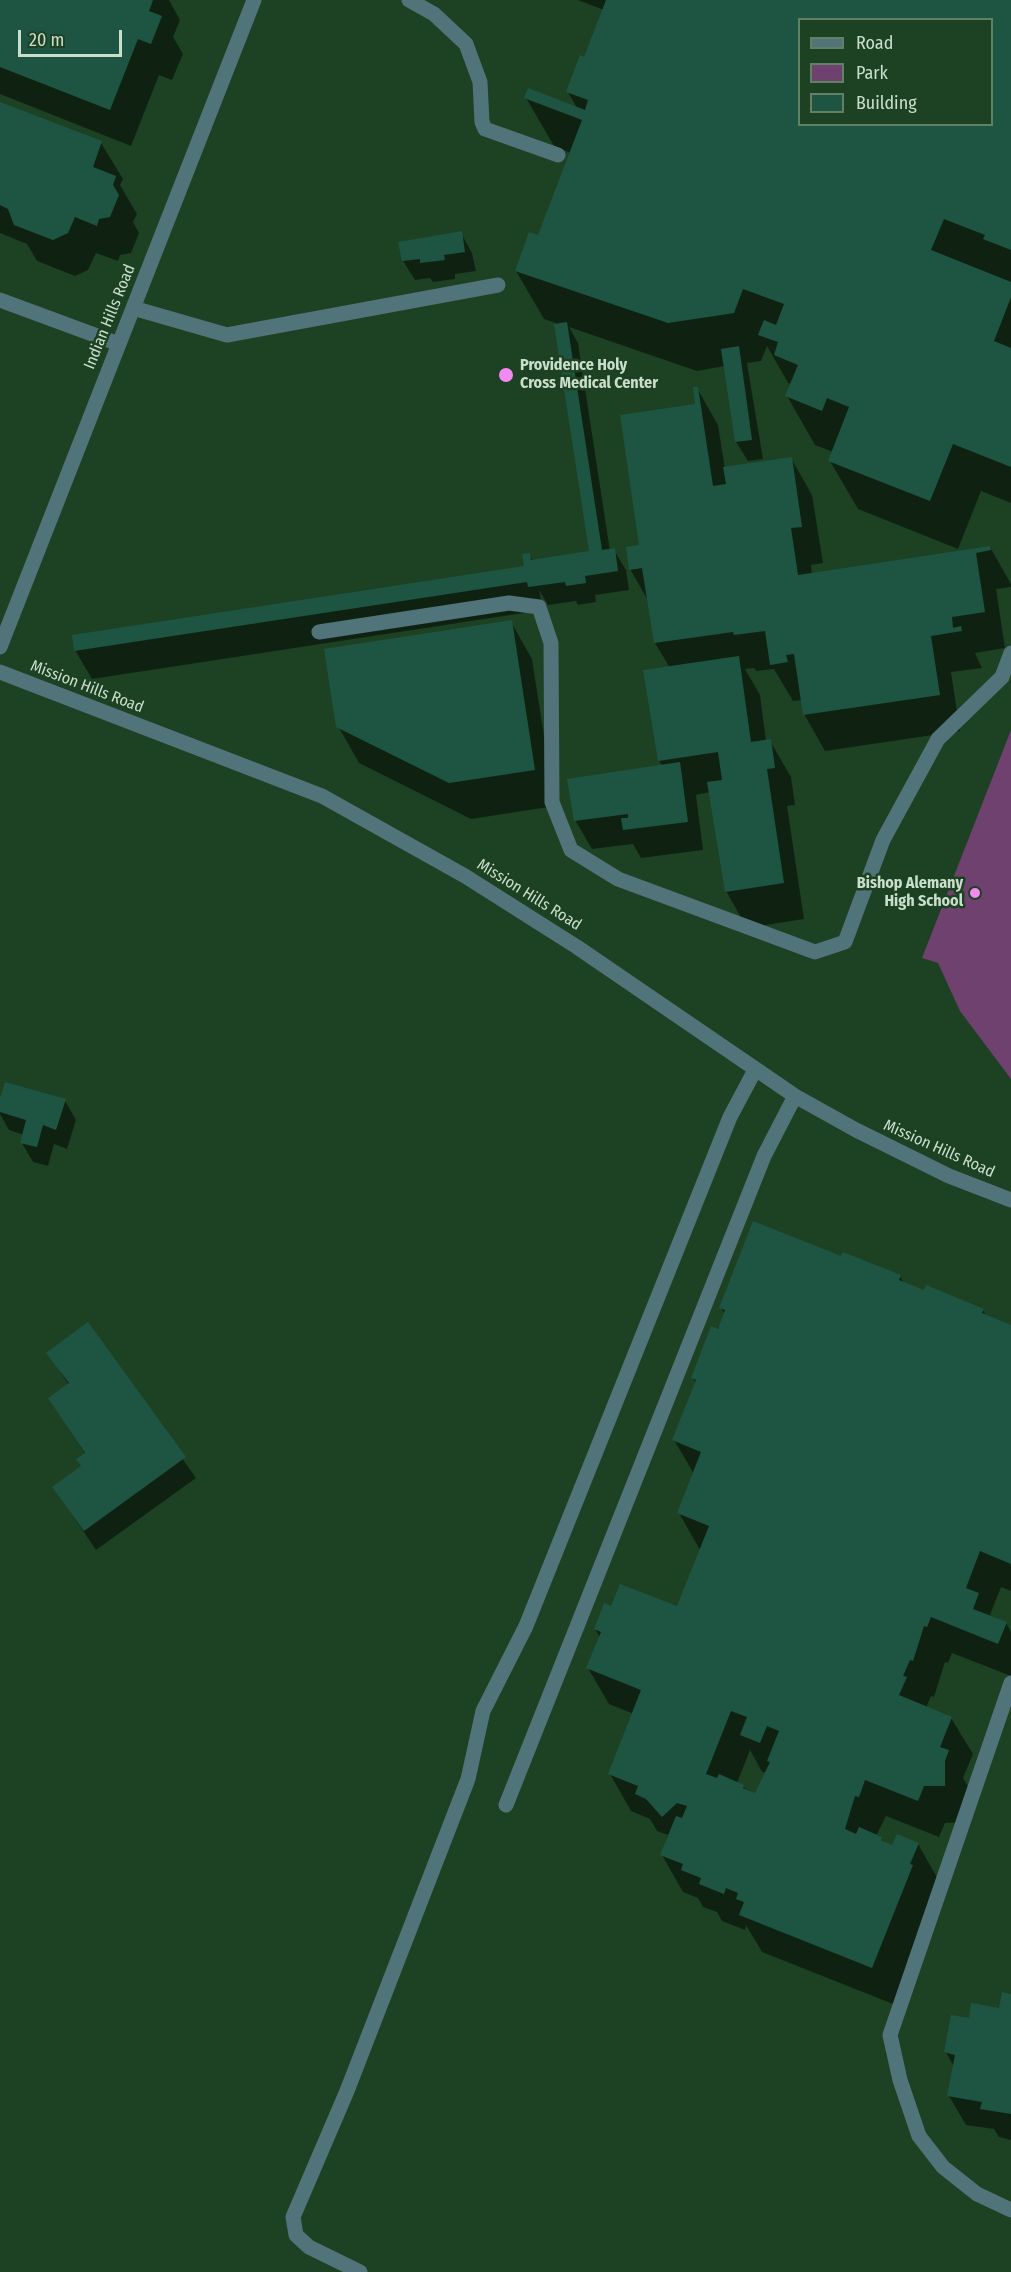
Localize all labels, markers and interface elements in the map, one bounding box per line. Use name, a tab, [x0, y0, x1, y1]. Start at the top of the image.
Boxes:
scale bar	[21, 18, 124, 56]
legend	[798, 18, 993, 126]
text: 20 m	[29, 29, 64, 51]
text: Road	[856, 32, 893, 54]
text: Park	[856, 62, 888, 84]
text: Building	[856, 92, 917, 114]
street label: Indian Hills Road	[80, 262, 140, 372]
place label: Providence Holy Cross Medical Center	[520, 356, 658, 394]
marker: Providence Holy Cross Medical Center	[497, 366, 515, 384]
street label: Mission Hills Road	[28, 657, 146, 717]
street label: Mission Hills Road	[473, 855, 585, 935]
place label: Bishop Alemany High School	[857, 874, 963, 912]
marker: Bishop Alemany High School	[968, 886, 982, 900]
street label: Mission Hills Road	[881, 1116, 997, 1182]

